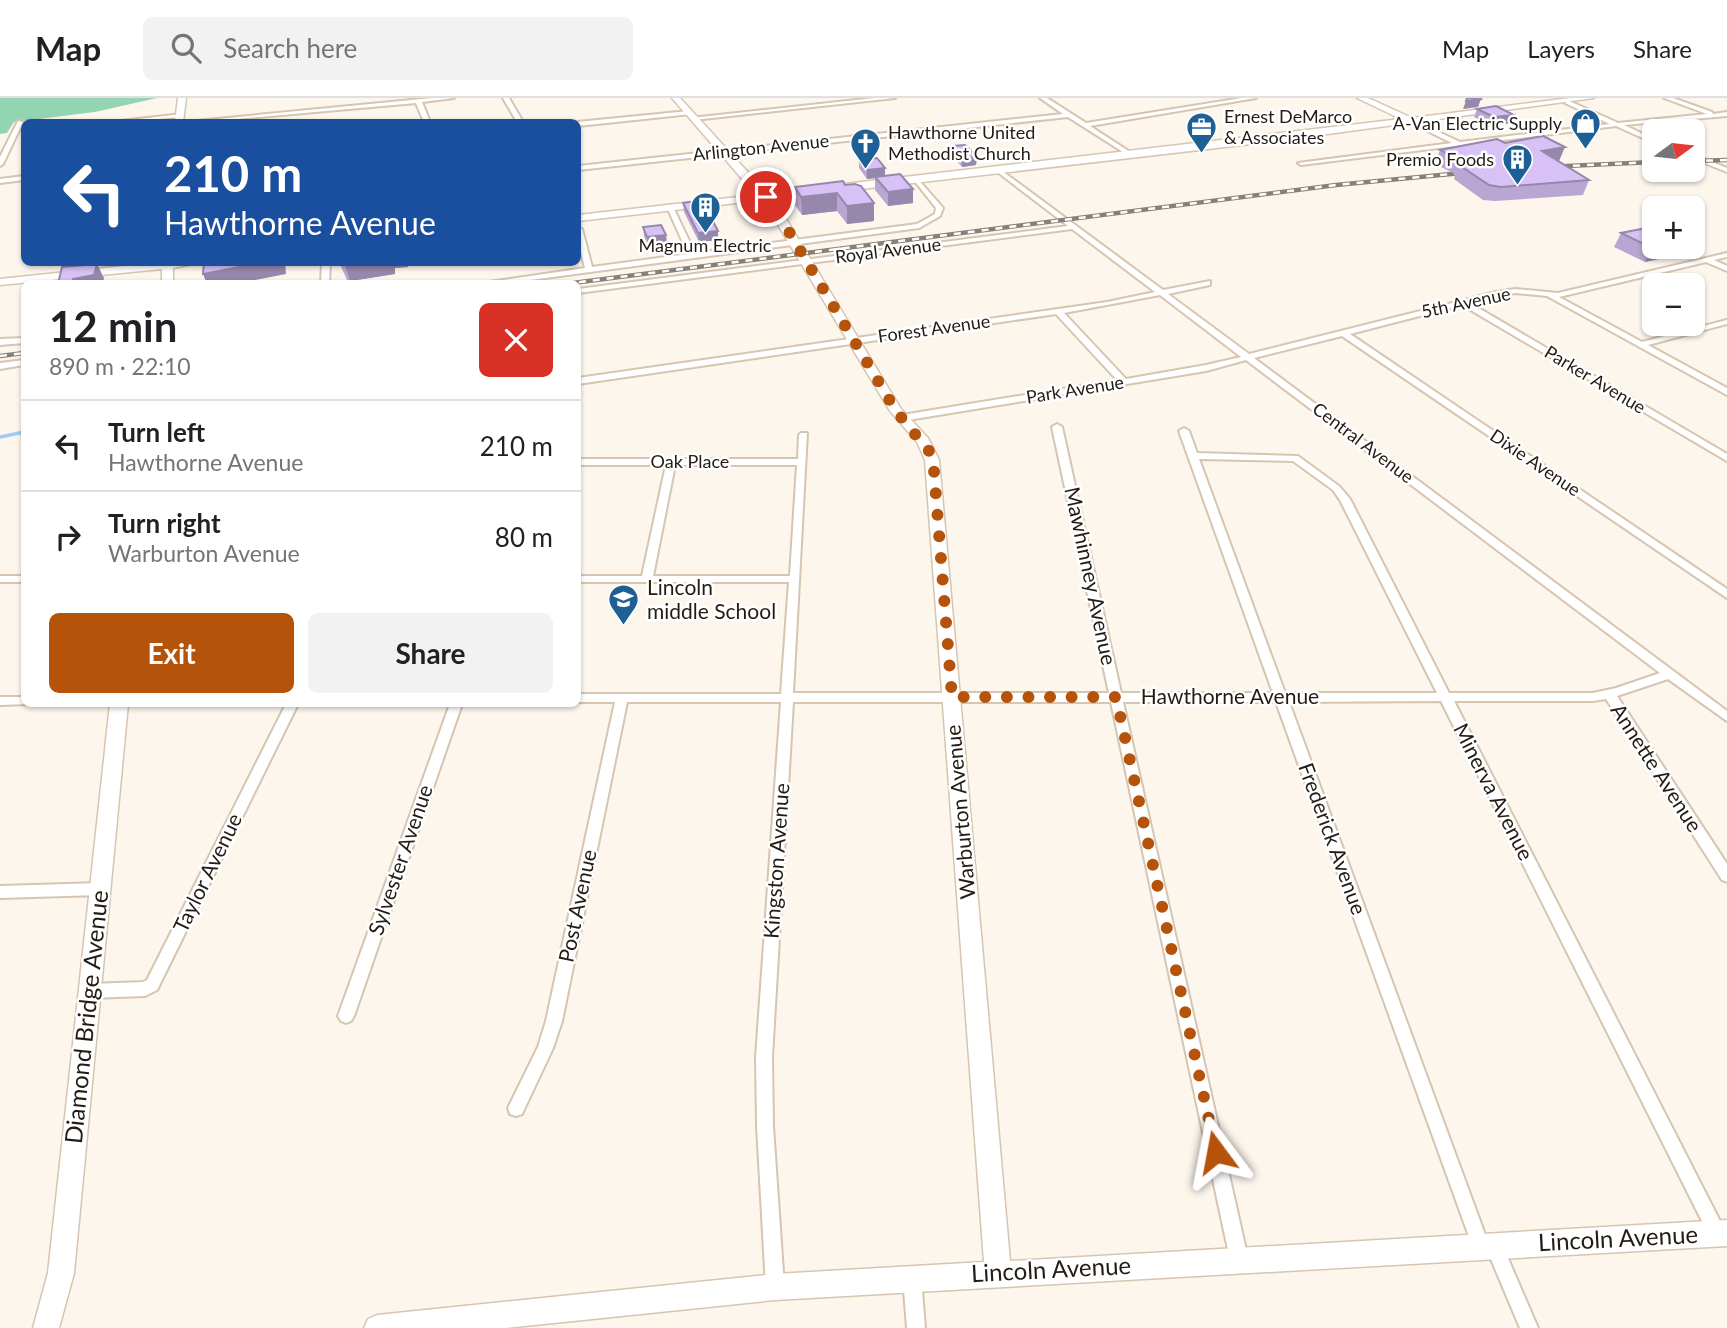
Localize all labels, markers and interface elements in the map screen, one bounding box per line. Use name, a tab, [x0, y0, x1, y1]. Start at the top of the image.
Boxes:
search box	[143, 17, 633, 80]
text: Map	[35, 28, 101, 68]
icon: search	[167, 29, 205, 67]
text: Search here	[223, 32, 357, 64]
text: Map	[1442, 34, 1489, 63]
text: Layers	[1527, 34, 1595, 63]
text: Share	[1633, 34, 1692, 63]
place label: Ernest DeMarco & Associates	[1224, 105, 1352, 148]
shop icon: A-Van Electric Supply	[1568, 107, 1602, 151]
office icon: Ernest DeMarco & Associates	[1184, 110, 1218, 154]
place label: A-Van Electric Supply	[1393, 112, 1563, 134]
north arrow	[1642, 119, 1704, 182]
map controls	[1642, 119, 1705, 336]
place label: Hawthorne United Methodist Church	[888, 121, 1035, 164]
church icon: Hawthorne United Methodist Church	[848, 126, 882, 170]
street label: Arlington Avenue	[692, 129, 830, 165]
building icon: Premio Foods	[1500, 143, 1534, 187]
text: 210 m	[164, 144, 302, 202]
icon: left	[49, 147, 140, 238]
place label: Premio Foods	[1386, 148, 1494, 170]
pin	[736, 167, 796, 227]
icon: arrive	[747, 178, 785, 216]
building icon: Magnum Electric	[688, 191, 722, 235]
button: +	[1642, 196, 1705, 259]
text: Hawthorne Avenue	[164, 203, 436, 242]
street label: Royal Avenue	[834, 233, 942, 267]
place label: Magnum Electric	[639, 234, 772, 256]
button: −	[1642, 273, 1705, 336]
street label: 5th Avenue	[1419, 282, 1512, 322]
text: 12 min	[49, 301, 177, 351]
button: close	[479, 303, 553, 377]
street label: Forest Avenue	[876, 309, 991, 347]
street label: Parker Avenue	[1541, 340, 1650, 418]
text: 890 m · 22:10	[49, 352, 191, 380]
street label: Park Avenue	[1024, 370, 1125, 408]
street label: Central Avenue	[1309, 397, 1419, 487]
text: Turn left	[108, 416, 205, 448]
street label: Dixie Avenue	[1486, 424, 1585, 500]
icon: left	[49, 427, 87, 465]
text: 210 m	[480, 430, 553, 462]
text: Hawthorne Avenue	[108, 448, 303, 476]
street label: Oak Place	[651, 450, 729, 472]
street label: Mawhinney Avenue	[1060, 484, 1123, 667]
text: Turn right	[108, 507, 221, 539]
icon: right	[49, 518, 87, 556]
text: 80 m	[495, 521, 553, 553]
text: Warburton Avenue	[108, 539, 300, 567]
place label: Lincoln middle School	[647, 574, 776, 623]
school or university icon: Lincoln middle School	[607, 583, 641, 627]
button: Exit	[49, 613, 294, 693]
button: Share	[308, 613, 553, 693]
street label: Hawthorne Avenue	[1141, 683, 1319, 708]
street label: Annette Avenue	[1606, 698, 1708, 836]
street label: Minerva Avenue	[1449, 719, 1540, 864]
street label: Warburton Avenue	[939, 724, 980, 900]
street label: Frederick Avenue	[1294, 759, 1372, 918]
street label: Sylvester Avenue	[362, 781, 437, 938]
street label: Kingston Avenue	[758, 782, 793, 940]
street label: Taylor Avenue	[167, 809, 246, 936]
street label: Post Avenue	[552, 847, 601, 964]
street label: Diamond Bridge Avenue	[58, 889, 113, 1145]
position arrow	[1179, 1115, 1253, 1189]
street label: Lincoln Avenue	[1537, 1219, 1699, 1256]
street label: Lincoln Avenue	[970, 1250, 1132, 1287]

